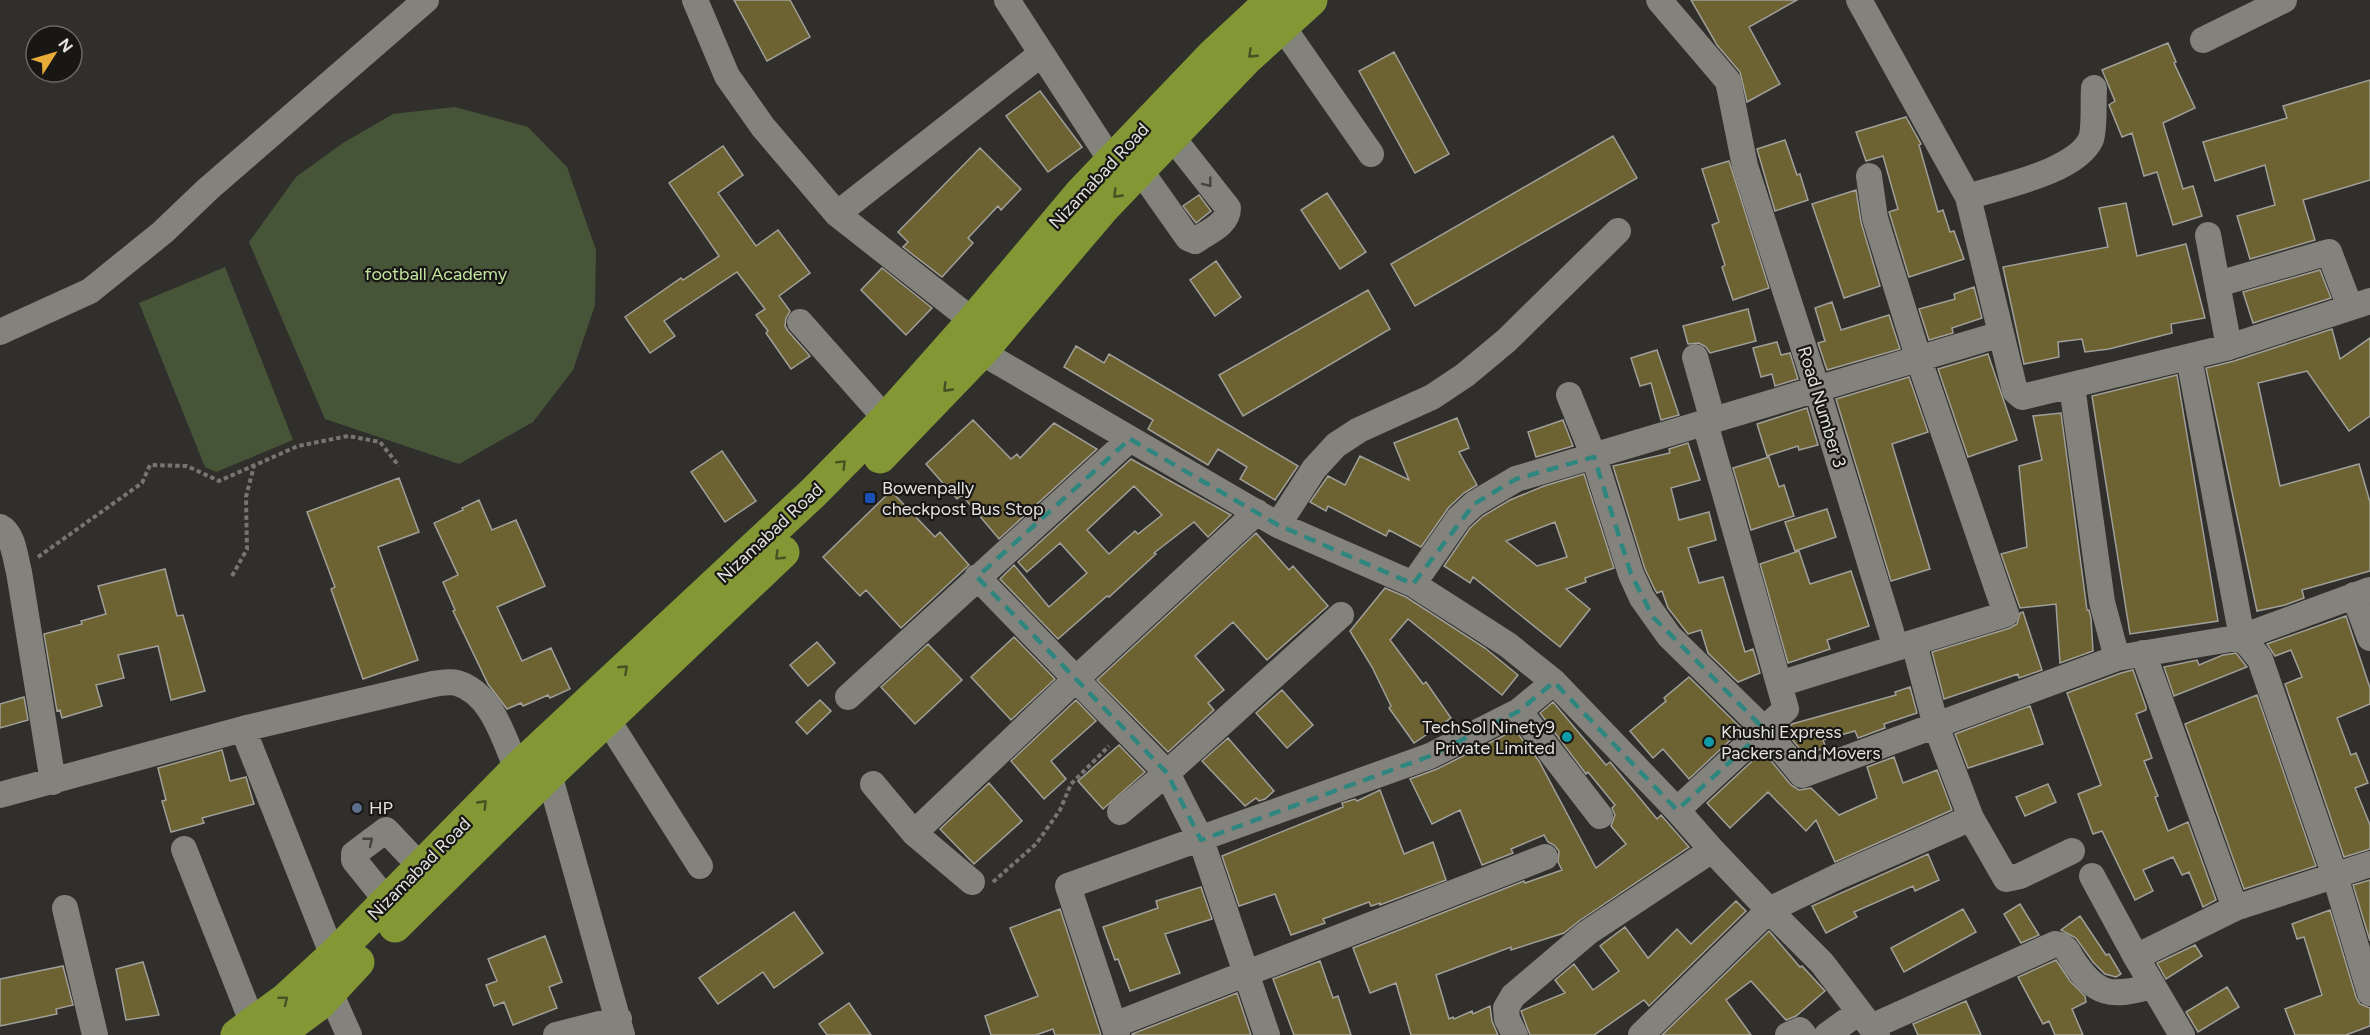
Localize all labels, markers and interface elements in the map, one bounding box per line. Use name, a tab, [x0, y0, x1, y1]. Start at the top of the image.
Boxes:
north arrow	[24, 24, 84, 84]
text: N	[54, 35, 77, 56]
one-way arrow	[1248, 46, 1259, 57]
street label: Nizamabad Road	[1044, 118, 1154, 234]
one-way arrow	[1201, 176, 1212, 187]
one-way arrow	[1113, 187, 1124, 198]
park label: football Academy	[365, 263, 508, 285]
street label: Road Number 3	[1793, 344, 1851, 470]
one-way arrow	[943, 381, 954, 392]
one-way arrow	[835, 460, 846, 470]
place label: Bowenpally checkpost Bus Stop	[882, 477, 1044, 520]
street label: Nizamabad Road	[712, 478, 828, 588]
marker: Bowenpally checkpost Bus Stop	[863, 491, 877, 505]
one-way arrow	[776, 548, 787, 559]
one-way arrow	[616, 666, 627, 677]
place label: TechSol Ninety9 Private Limited	[1422, 716, 1555, 759]
place label: Khushi Express Packers and Movers	[1721, 721, 1881, 764]
marker: TechSol Ninety9 Private Limited	[1560, 730, 1574, 744]
marker: Khushi Express Packers and Movers	[1702, 735, 1716, 749]
place label: HP	[369, 797, 393, 819]
marker: HP	[350, 801, 364, 815]
one-way arrow	[475, 801, 486, 812]
street label: Nizamabad Road	[363, 813, 475, 925]
one-way arrow	[362, 838, 373, 849]
one-way arrow	[277, 996, 288, 1007]

